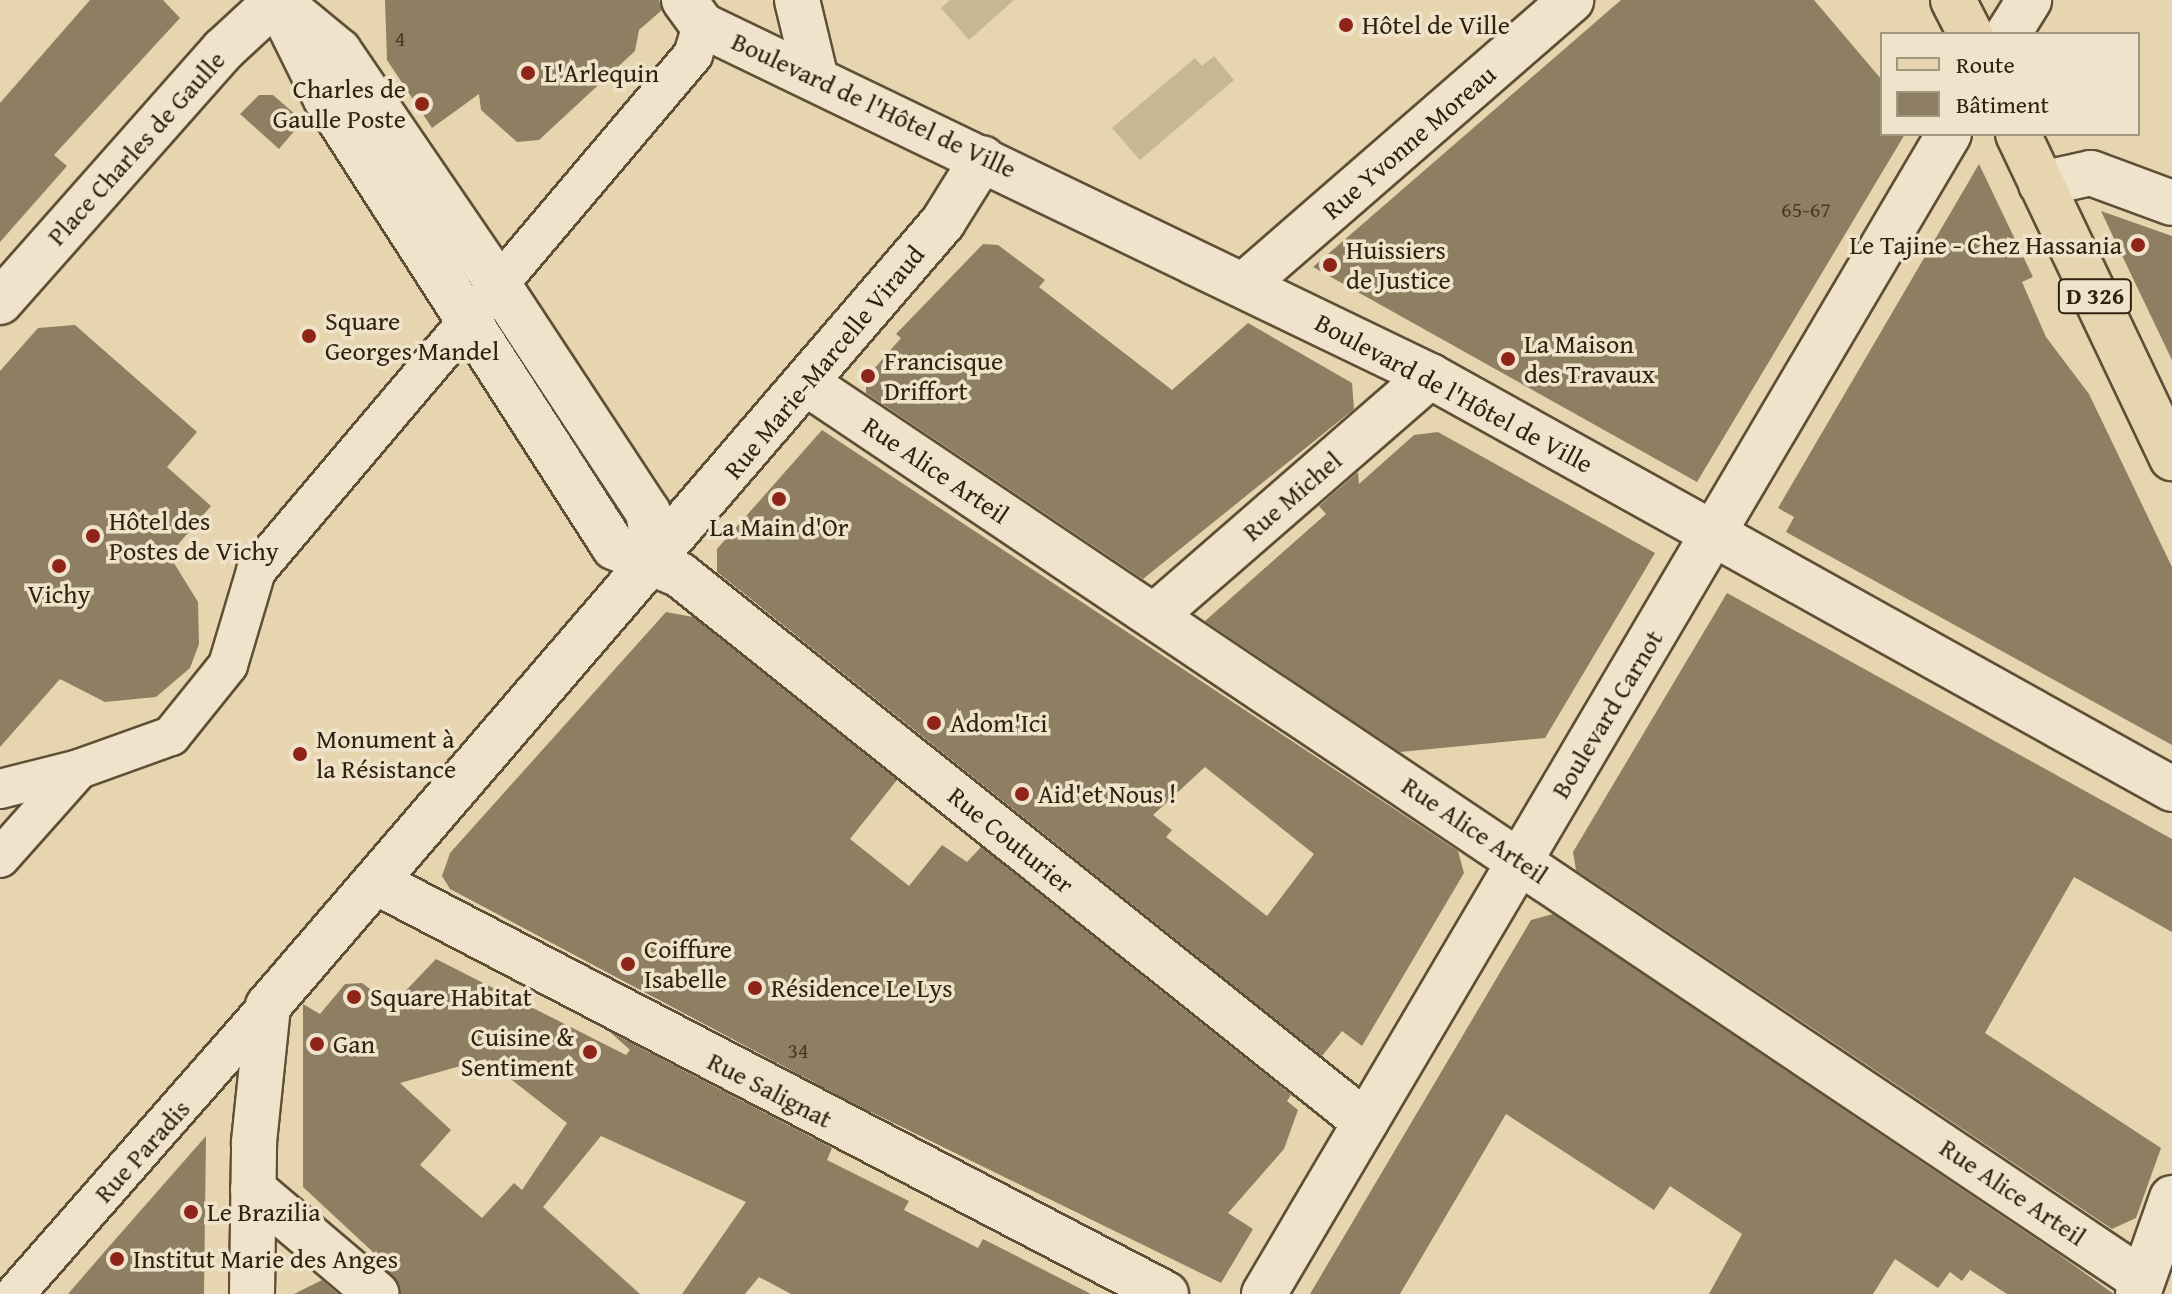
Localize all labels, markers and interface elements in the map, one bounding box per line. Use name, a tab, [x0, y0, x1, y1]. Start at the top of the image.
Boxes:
place label: Hôtel de Ville	[1362, 9, 1510, 41]
marker: Hôtel de Ville	[1337, 16, 1355, 34]
street label: Boulevard de l'Hôtel de Ville	[727, 25, 1021, 185]
house number: 4	[395, 26, 405, 52]
legend	[1880, 32, 2140, 136]
street label: Place Charles de Gaulle	[41, 44, 231, 252]
text: Route	[1956, 47, 2015, 82]
place label: L'Arlequin	[544, 57, 659, 89]
street label: Rue Yvonne Moreau	[1316, 58, 1502, 226]
marker: L'Arlequin	[519, 64, 537, 82]
place label: Charles de Gaulle Poste	[273, 73, 406, 134]
text: Bâtiment	[1956, 87, 2049, 122]
marker: Charles de Gaulle Poste	[413, 95, 431, 113]
house number: 65-67	[1781, 197, 1831, 223]
place label: Le Tajine - Chez Hassania	[1849, 229, 2122, 261]
place label: Huissiers de Justice	[1346, 234, 1451, 296]
marker: Le Tajine - Chez Hassania	[2129, 236, 2147, 254]
street label: Rue Marie-Marcelle Viraud	[717, 239, 931, 485]
marker: Huissiers de Justice	[1321, 256, 1339, 274]
road number: D 326	[2057, 276, 2133, 316]
place label: Square Georges Mandel	[325, 305, 499, 366]
street label: Boulevard de l'Hôtel de Ville	[1310, 306, 1598, 480]
marker: Square Georges Mandel	[300, 327, 318, 345]
place label: La Maison des Travaux	[1524, 328, 1655, 390]
place label: Francisque Driffort	[884, 345, 1003, 406]
marker: La Maison des Travaux	[1499, 350, 1517, 368]
marker: Francisque Driffort	[859, 367, 877, 385]
street label: Rue Alice Arteil	[857, 410, 1015, 530]
street label: Rue Michel	[1236, 445, 1348, 547]
marker: La Main d'Or	[770, 490, 788, 508]
place label: Hôtel des Postes de Vichy	[109, 505, 279, 566]
place label: La Main d'Or	[710, 511, 848, 543]
marker: Hôtel des Postes de Vichy	[84, 527, 102, 545]
marker: Vichy	[50, 557, 68, 575]
place label: Vichy	[27, 578, 91, 610]
street label: Boulevard Carnot	[1545, 624, 1669, 804]
place label: Adom'Ici	[950, 707, 1048, 739]
marker: Adom'Ici	[925, 714, 943, 732]
place label: Monument à la Résistance	[316, 723, 456, 784]
marker: Monument à la Résistance	[291, 745, 309, 763]
street label: Rue Alice Arteil	[1396, 770, 1554, 890]
place label: Aid'et Nous !	[1038, 778, 1177, 810]
street label: Rue Couturier	[942, 780, 1080, 900]
marker: Aid'et Nous !	[1013, 785, 1031, 803]
place label: Coiffure Isabelle	[644, 933, 732, 994]
marker: Coiffure Isabelle	[619, 955, 637, 973]
place label: Résidence Le Lys	[771, 972, 952, 1004]
marker: Résidence Le Lys	[746, 979, 764, 997]
place label: Square Habitat	[370, 981, 532, 1013]
marker: Square Habitat	[345, 988, 363, 1006]
place label: Cuisine & Sentiment	[461, 1021, 574, 1082]
place label: Gan	[333, 1028, 375, 1060]
marker: Gan	[308, 1035, 326, 1053]
house number: 34	[787, 1038, 809, 1064]
marker: Cuisine & Sentiment	[581, 1043, 599, 1061]
street label: Rue Salignat	[703, 1045, 837, 1135]
street label: Rue Paradis	[88, 1093, 196, 1209]
street label: Rue Alice Arteil	[1934, 1132, 2092, 1252]
place label: Le Brazilia	[207, 1196, 321, 1228]
marker: Le Brazilia	[182, 1203, 200, 1221]
place label: Institut Marie des Anges	[133, 1243, 398, 1275]
marker: Institut Marie des Anges	[108, 1250, 126, 1268]

